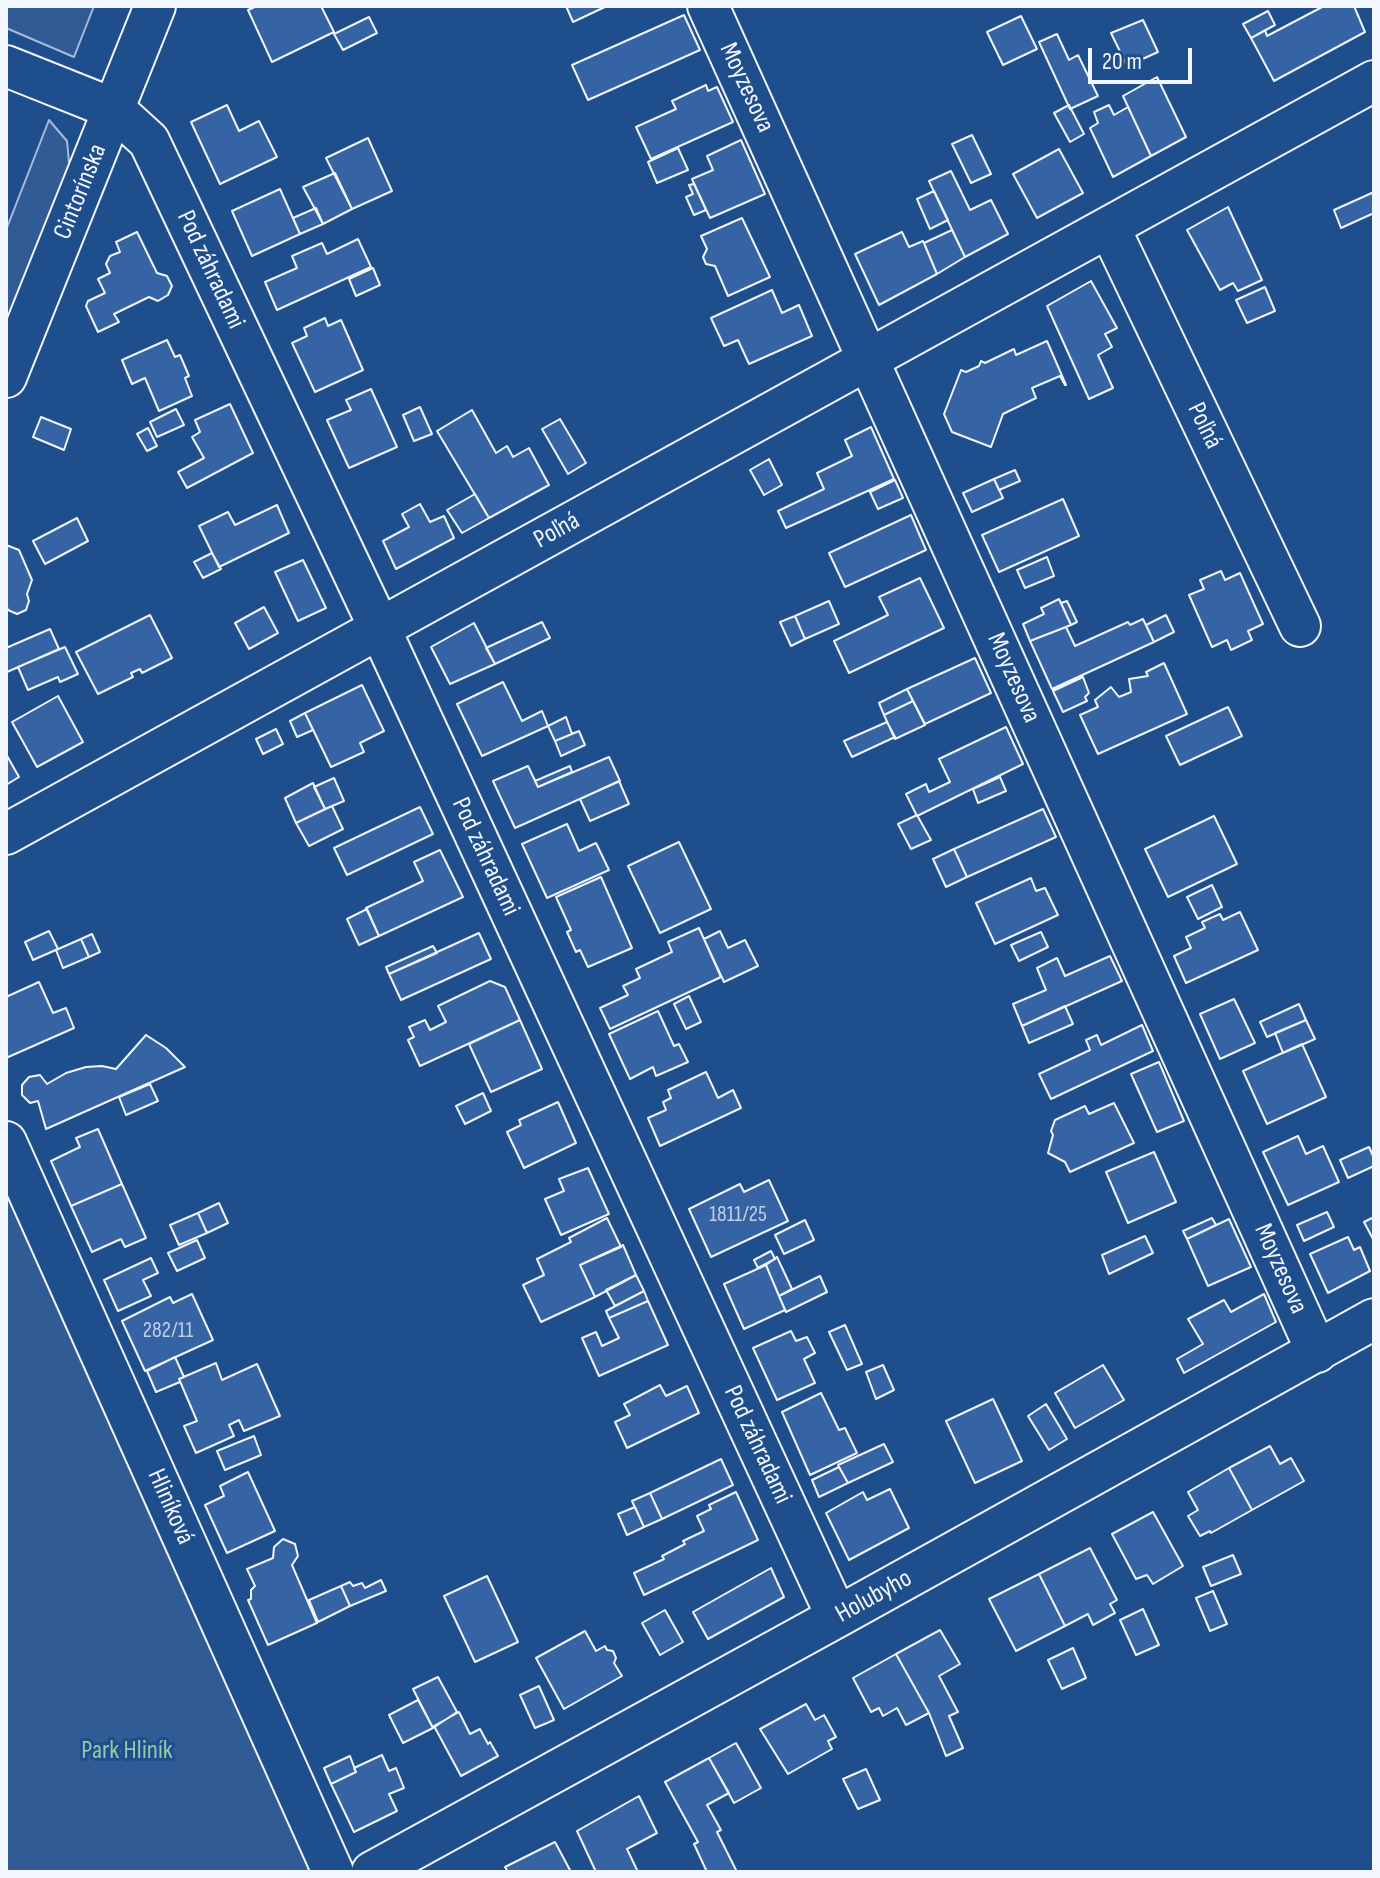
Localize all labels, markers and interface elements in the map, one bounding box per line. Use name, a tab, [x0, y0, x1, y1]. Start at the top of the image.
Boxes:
scale bar	[1092, 32, 1196, 82]
street label: Moyzesova	[712, 38, 780, 138]
text: 20 m	[1102, 47, 1142, 76]
street label: Cintorínska	[48, 140, 114, 244]
street label: Pod záhradami	[169, 206, 251, 334]
street label: Poľná	[1180, 398, 1228, 454]
street label: Poľná	[529, 506, 585, 556]
street label: Moyzesova	[979, 628, 1047, 728]
street label: Pod záhradami	[444, 793, 526, 921]
house number: 1811/25	[709, 1202, 767, 1228]
street label: Moyzesova	[1246, 1219, 1314, 1319]
house number: 282/11	[143, 1318, 193, 1344]
street label: Pod záhradami	[716, 1381, 798, 1509]
street label: Hliníková	[140, 1464, 200, 1550]
street label: Holubyho	[830, 1563, 918, 1631]
park label: Park Hliník	[81, 1735, 173, 1767]

